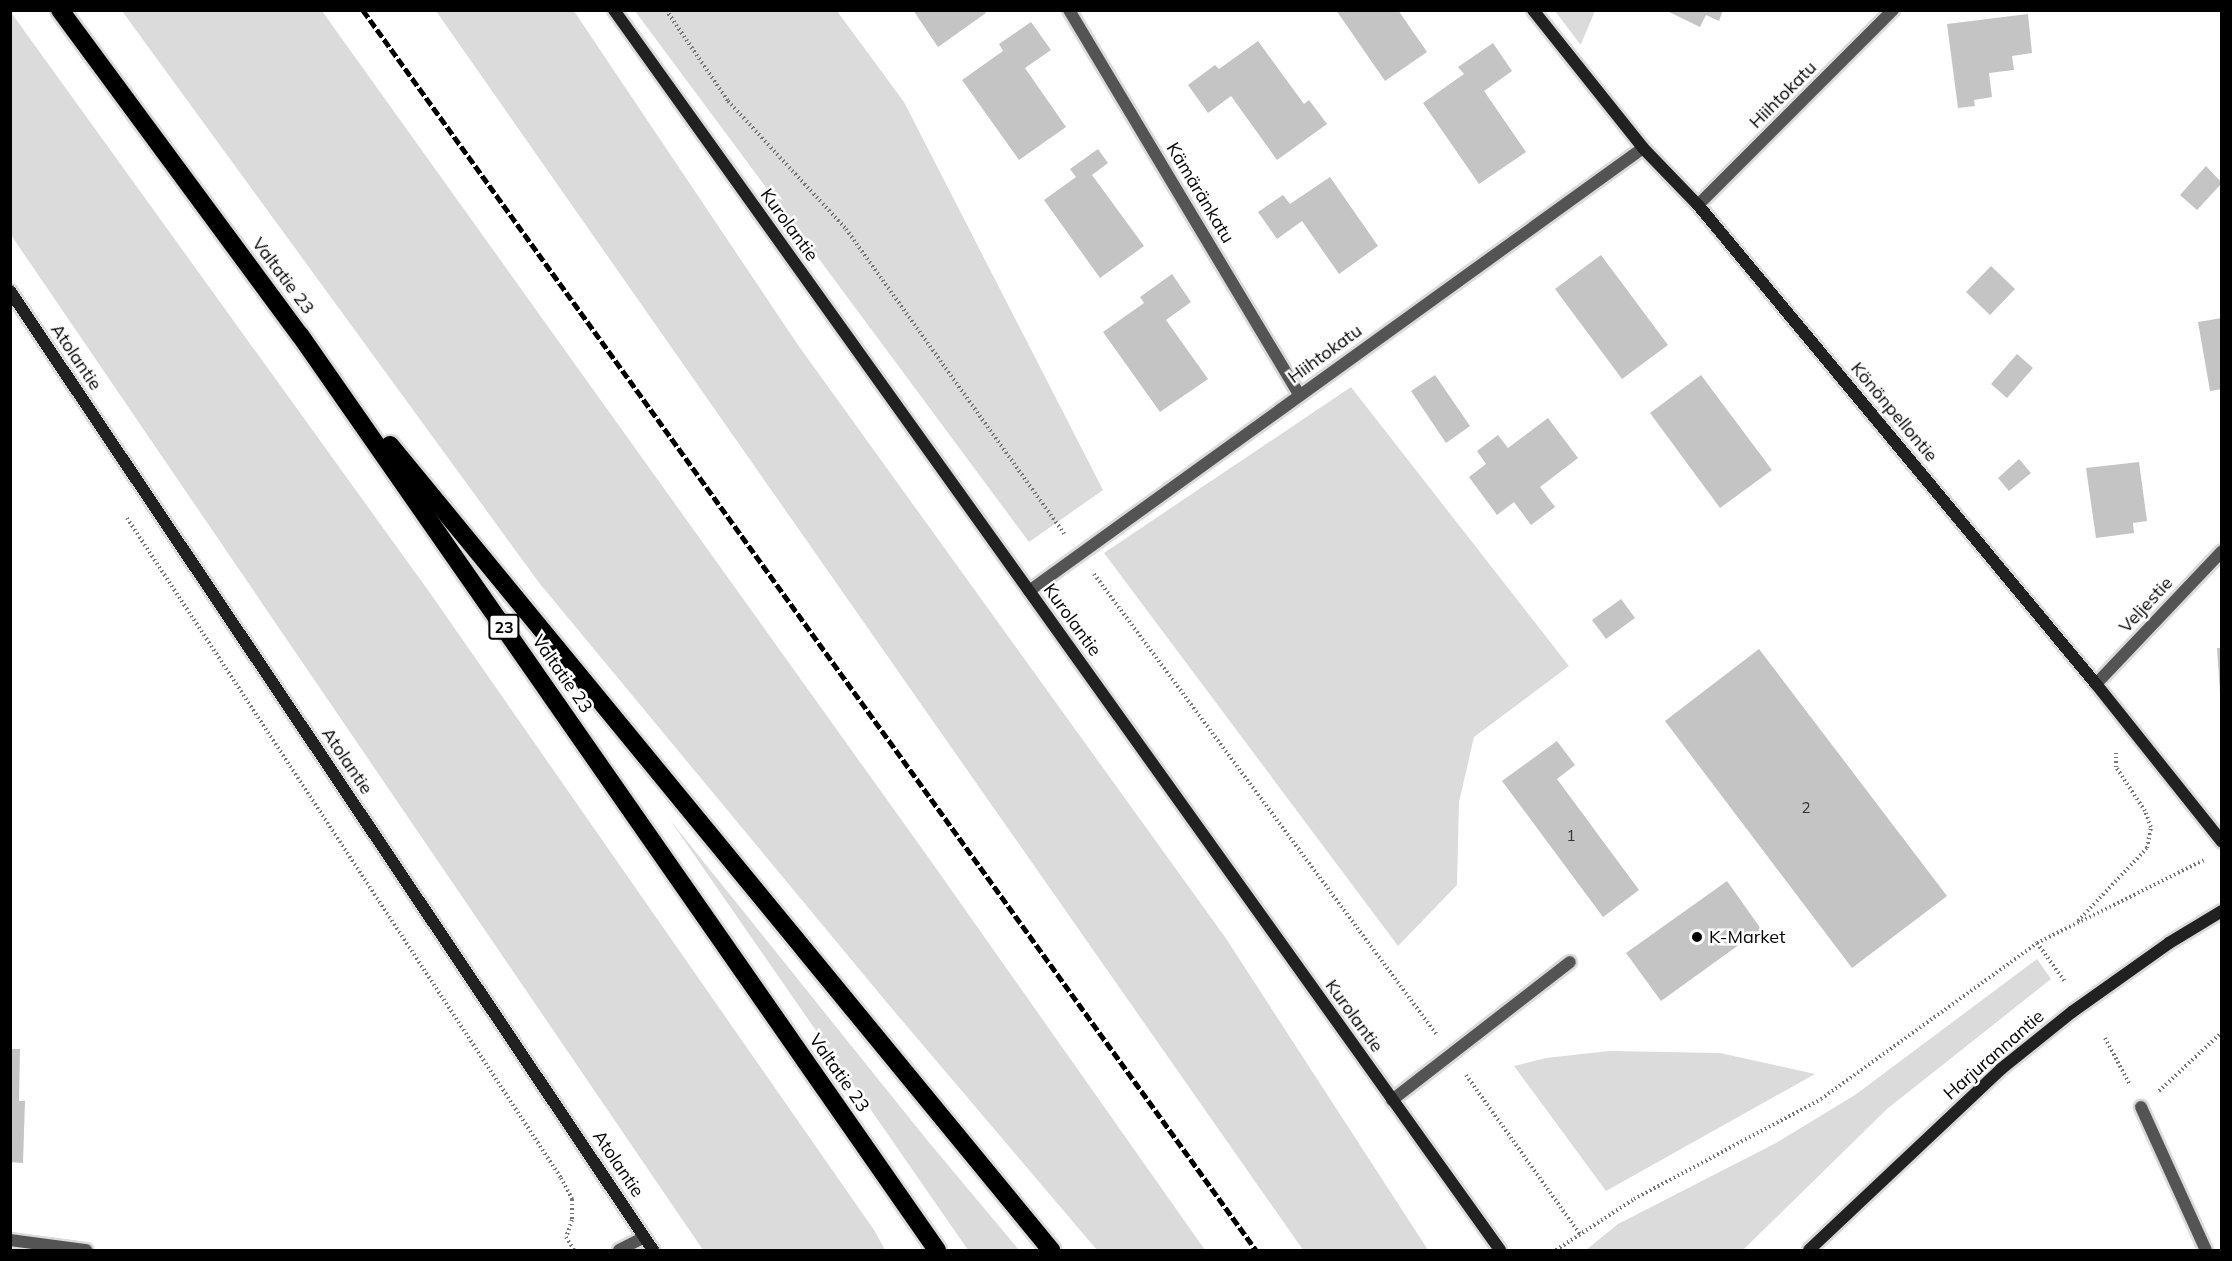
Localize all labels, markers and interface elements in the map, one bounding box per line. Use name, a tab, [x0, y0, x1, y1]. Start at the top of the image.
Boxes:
street label: Hiihtokatu	[1745, 57, 1821, 133]
street label: Kämäränkatu	[1162, 139, 1238, 247]
street label: Kurolantie	[755, 185, 823, 265]
street label: Valtatie 23	[247, 233, 319, 319]
street label: Atolantie	[46, 320, 106, 394]
street label: Hiihtokatu	[1284, 320, 1366, 388]
street label: Könönpellontie	[1846, 358, 1942, 466]
street label: Veljestie	[2115, 572, 2177, 638]
street label: Kurolantie	[1038, 580, 1106, 660]
road number: 23	[488, 614, 520, 640]
street label: Valtatie 23	[527, 631, 597, 717]
street label: Atolantie	[317, 724, 377, 798]
house number: 2	[1802, 799, 1810, 817]
house number: 1	[1567, 827, 1575, 845]
place label: K-Market	[1709, 926, 1785, 948]
marker: K-Market	[1690, 930, 1704, 944]
street label: Kurolantie	[1320, 976, 1388, 1056]
street label: Harjurannantie	[1939, 1006, 2049, 1104]
street label: Valtatie 23	[804, 1030, 874, 1116]
street label: Atolantie	[588, 1127, 648, 1201]

